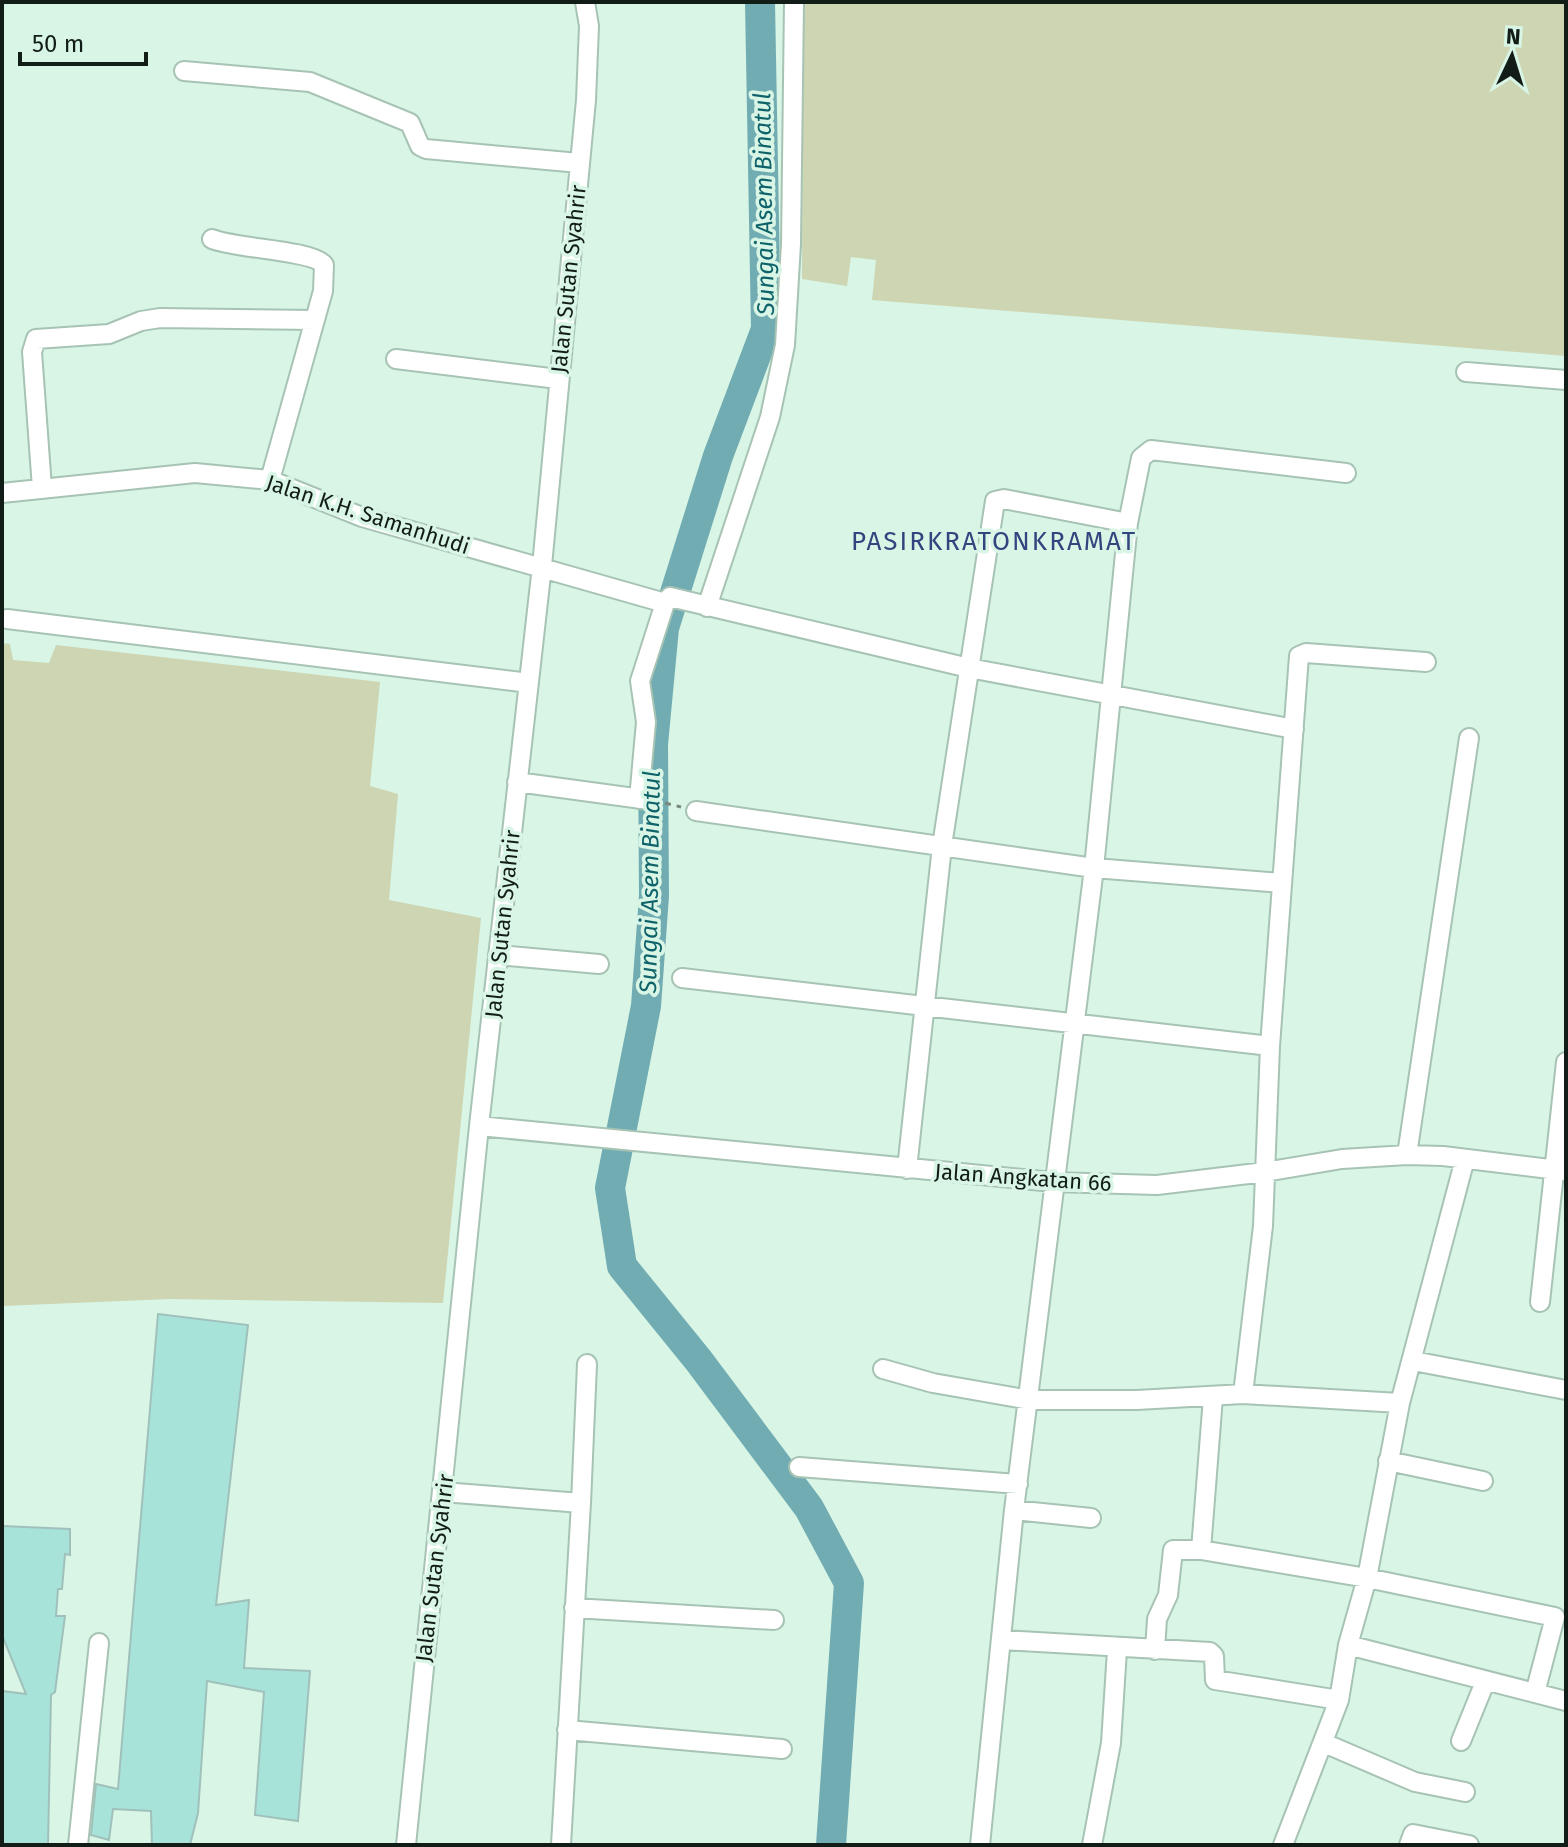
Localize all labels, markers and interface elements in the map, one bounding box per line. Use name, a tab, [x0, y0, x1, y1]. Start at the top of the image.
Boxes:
scale bar	[20, 16, 146, 66]
north arrow	[1472, 16, 1552, 96]
text: N	[1505, 23, 1522, 51]
text: 50 m	[32, 30, 84, 58]
water label: Sungai Asem Binatul	[748, 92, 780, 317]
street label: Jalan Sutan Syahrir	[545, 183, 592, 374]
street label: Jalan K.H. Samanhudi	[263, 469, 473, 560]
district label: PASIRKRATONKRAMAT	[851, 526, 1137, 557]
water label: Sungai Asem Binatul	[634, 770, 666, 995]
street label: Jalan Sutan Syahrir	[479, 828, 526, 1019]
street label: Jalan Angkatan 66	[934, 1158, 1112, 1197]
street label: Jalan Sutan Syahrir	[410, 1472, 459, 1664]

